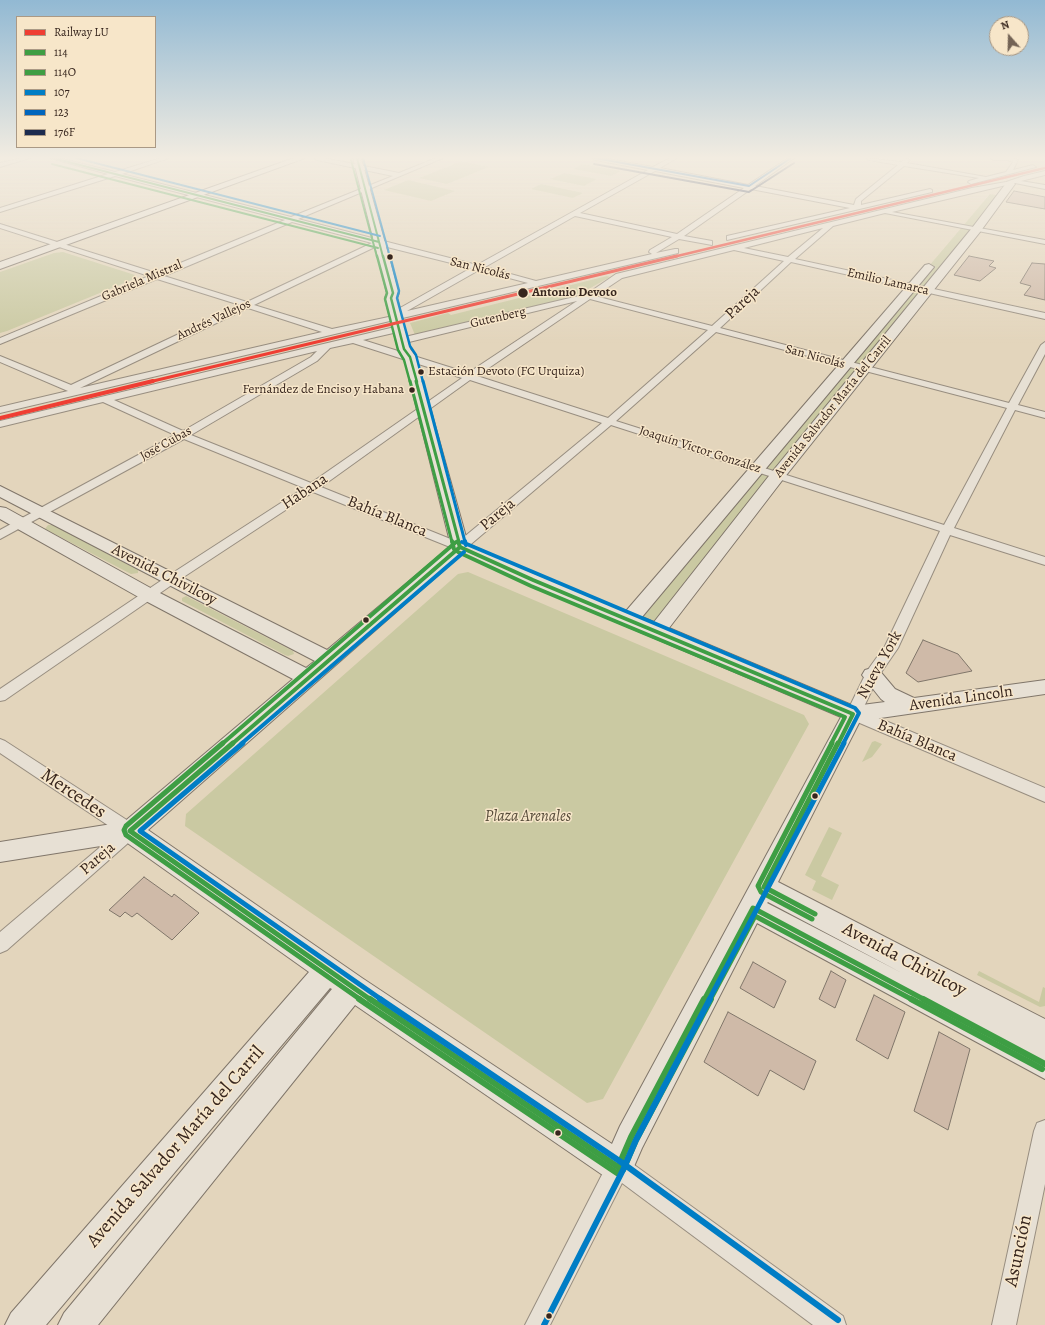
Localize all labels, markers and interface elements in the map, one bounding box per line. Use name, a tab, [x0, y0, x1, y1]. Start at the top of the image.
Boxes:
legend	[16, 16, 156, 148]
north arrow	[989, 16, 1029, 56]
text: N	[999, 17, 1011, 34]
text: Railway LU	[54, 24, 109, 40]
text: 114	[54, 44, 68, 60]
text: 114O	[54, 64, 76, 80]
text: 107	[54, 84, 70, 100]
text: 123	[54, 104, 69, 120]
text: 176F	[54, 124, 75, 140]
unlabelled marker	[385, 252, 395, 262]
street label: San Nicolás	[448, 254, 512, 284]
street label: Gabriela Mistral	[100, 257, 184, 305]
street label: Emilio Lamarca	[846, 265, 930, 299]
street label: Pareja	[722, 282, 764, 324]
place label: Antonio Devoto	[532, 285, 617, 301]
marker: Antonio Devoto	[516, 286, 530, 300]
street label: Andrés Vallejos	[174, 296, 254, 344]
street label: Gutenberg	[469, 304, 527, 332]
street label: Avenida Salvador María del Carril	[771, 333, 895, 481]
street label: San Nicolás	[783, 342, 847, 372]
place label: Estación Devoto (FC Urquiza)	[428, 364, 584, 380]
marker: Estación Devoto (FC Urquiza)	[416, 367, 426, 377]
place label: Fernández de Enciso y Habana	[242, 382, 404, 398]
marker: Fernández de Enciso y Habana	[407, 385, 417, 395]
street label: José Cubas	[137, 423, 195, 465]
street label: Joaquín Victor González	[637, 423, 763, 477]
street label: Habana	[278, 470, 332, 514]
street label: Bahía Blanca	[344, 492, 430, 542]
street label: Pareja	[476, 495, 520, 535]
street label: Avenida Chivilcoy	[108, 540, 220, 610]
unlabelled marker	[361, 615, 371, 625]
street label: Nueva York	[853, 628, 907, 702]
street label: Avenida Lincoln	[908, 682, 1014, 716]
street label: Bahía Blanca	[874, 716, 960, 766]
street label: Mercedes	[36, 764, 110, 824]
unlabelled marker	[810, 791, 820, 801]
park label: Plaza Arenales	[485, 807, 571, 827]
street label: Pareja	[76, 838, 120, 880]
street label: Avenida Chivilcoy	[838, 918, 970, 1002]
street label: Avenida Salvador María del Carril	[82, 1042, 270, 1252]
unlabelled marker	[553, 1128, 563, 1138]
street label: Asunción	[1000, 1213, 1038, 1289]
unlabelled marker	[544, 1311, 554, 1321]

